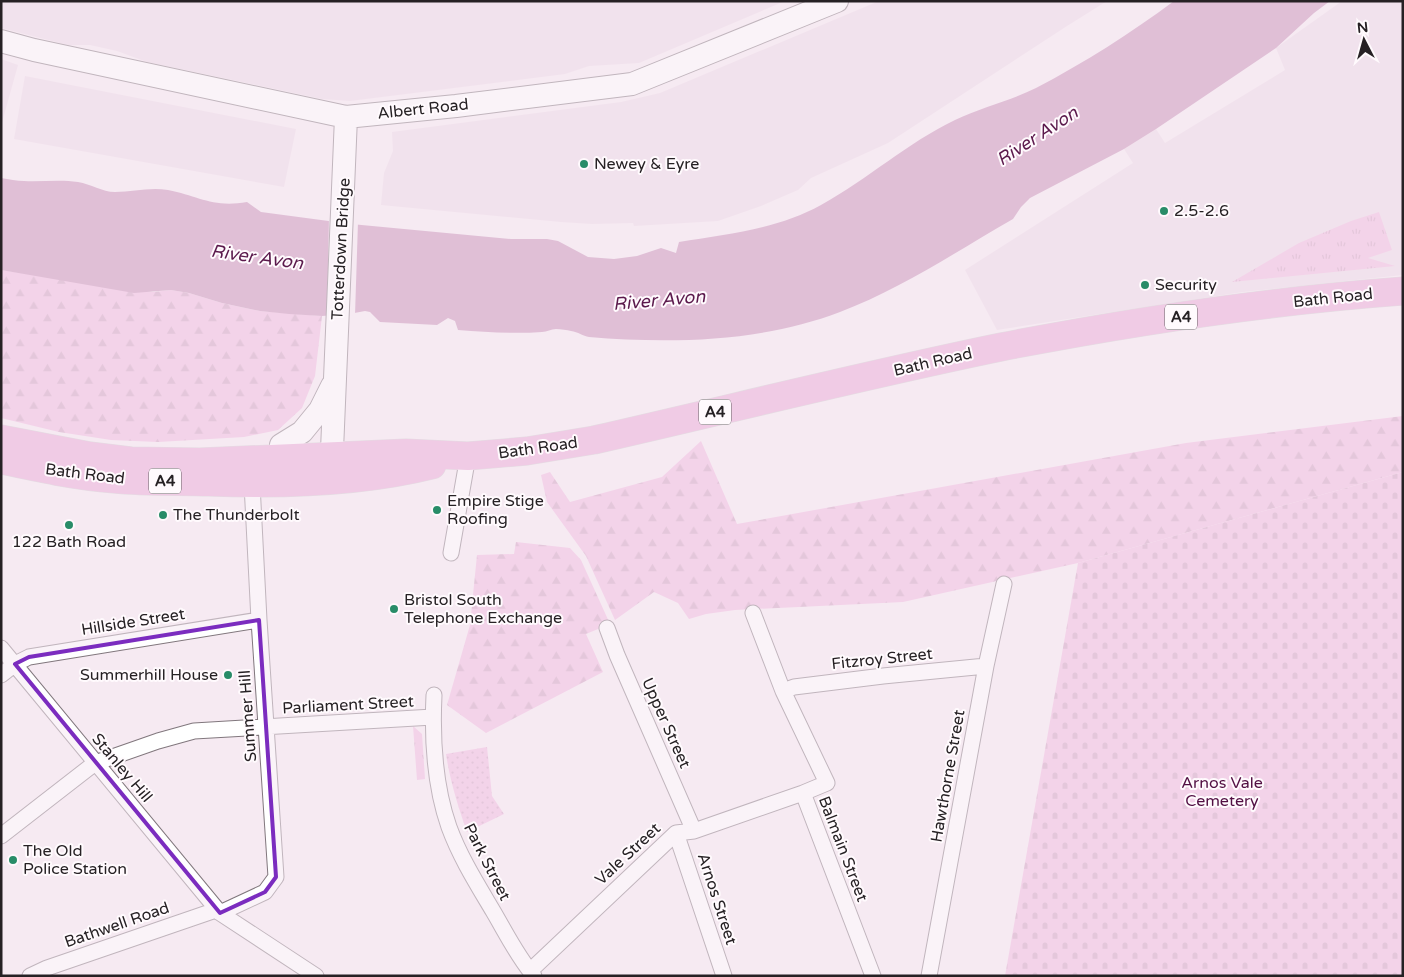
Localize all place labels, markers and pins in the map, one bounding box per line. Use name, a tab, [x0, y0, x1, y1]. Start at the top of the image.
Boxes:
place label: Newey & Eyre	[594, 154, 699, 174]
marker: Newey & Eyre	[578, 158, 590, 170]
place label: 2.5-2.6	[1174, 201, 1229, 221]
marker: 2.5-2.6	[1158, 205, 1170, 217]
place label: Security	[1155, 275, 1217, 295]
marker: Security	[1139, 279, 1151, 291]
place label: Empire Stige Roofing	[447, 491, 544, 529]
marker: Empire Stige Roofing	[431, 504, 443, 516]
place label: The Thunderbolt	[173, 505, 300, 525]
marker: The Thunderbolt	[157, 509, 169, 521]
marker: 122 Bath Road	[63, 519, 75, 531]
place label: 122 Bath Road	[12, 532, 126, 552]
place label: Bristol South Telephone Exchange	[404, 590, 562, 628]
marker: Bristol South Telephone Exchange	[388, 603, 400, 615]
place label: Summerhill House	[80, 665, 218, 685]
marker: Summerhill House	[222, 669, 234, 681]
place label: The Old Police Station	[23, 841, 127, 879]
marker: The Old Police Station	[7, 854, 19, 866]

